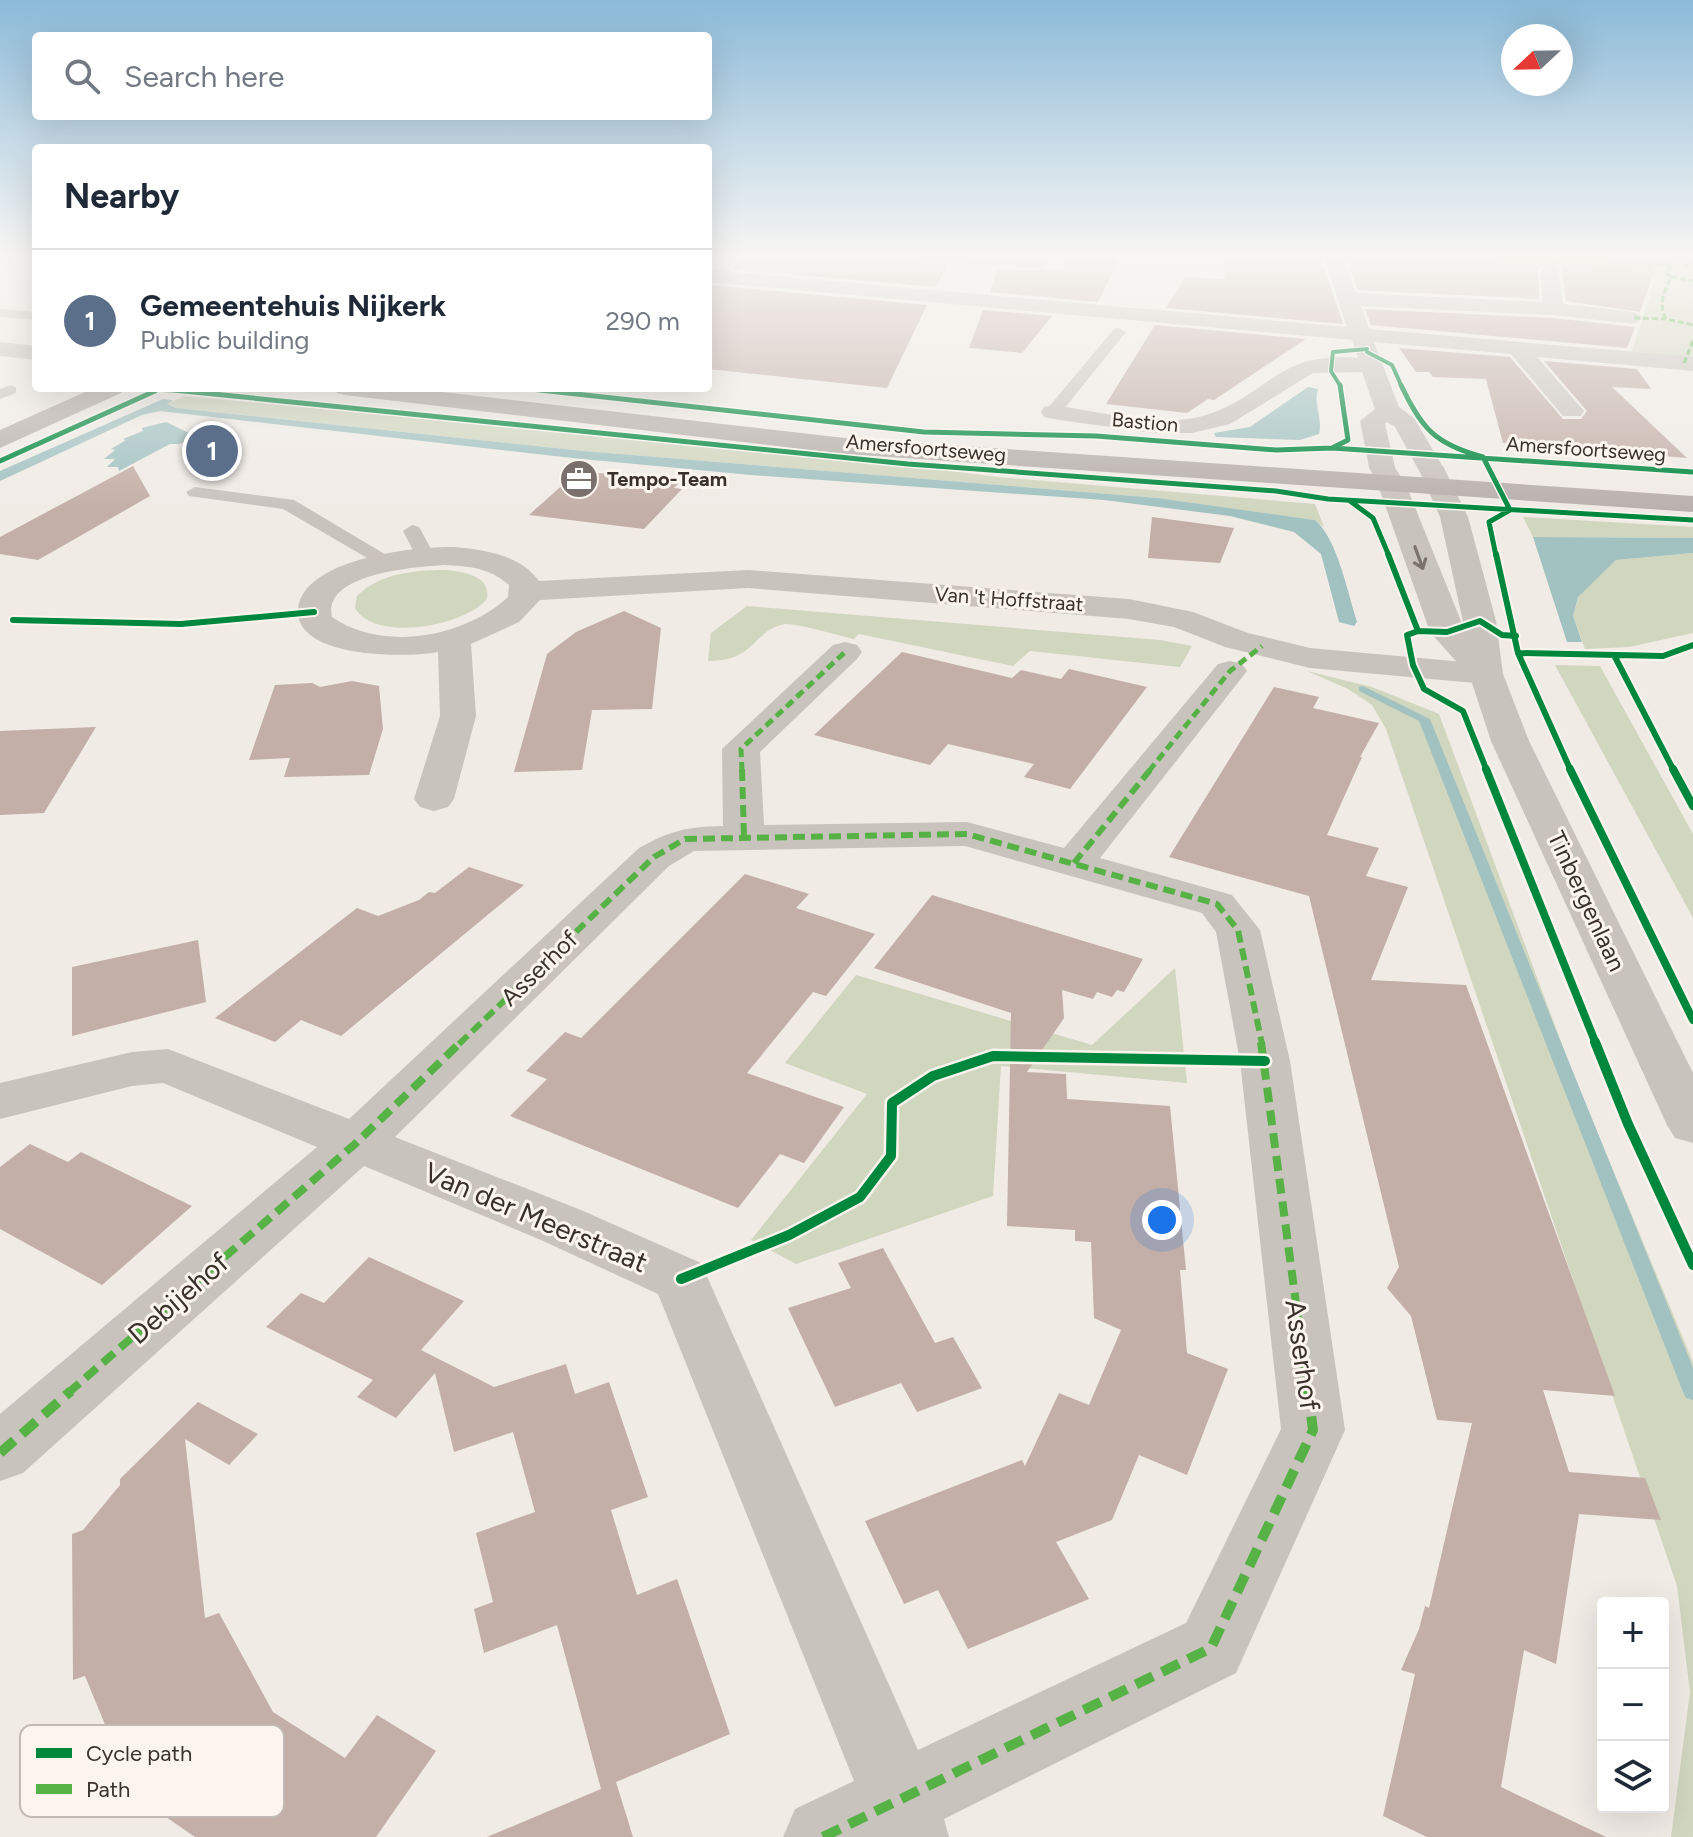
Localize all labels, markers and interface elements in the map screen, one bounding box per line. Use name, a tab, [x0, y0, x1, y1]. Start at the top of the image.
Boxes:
north arrow	[1501, 24, 1573, 96]
search box	[32, 32, 712, 120]
icon: search	[60, 54, 104, 98]
text: Search here	[124, 58, 284, 95]
text: Nearby	[64, 176, 179, 217]
text: Gemeentehuis Nijkerk	[140, 287, 446, 324]
text: 1	[85, 305, 95, 337]
text: 290 m	[606, 305, 680, 337]
text: Public building	[140, 324, 309, 356]
street label: Bastion	[1111, 407, 1179, 437]
pin: 1	[186, 421, 238, 481]
street label: Amersfoortseweg	[845, 429, 1007, 467]
street label: Amersfoortseweg	[1505, 431, 1667, 467]
office icon: Tempo-Team	[558, 458, 600, 500]
place label: Tempo-Team	[607, 467, 727, 491]
one-way arrow	[1413, 545, 1428, 570]
street label: Van 't Hoffstraat	[934, 582, 1084, 616]
street label: Tinbergenlaan	[1542, 826, 1632, 976]
street label: Asserhof	[494, 924, 584, 1012]
street label: Van der Meerstraat	[419, 1155, 653, 1279]
your location	[1142, 1200, 1182, 1240]
street label: Debijehof	[121, 1245, 236, 1351]
street label: Asserhof	[1278, 1297, 1328, 1413]
map controls	[1597, 1597, 1669, 1813]
button: +	[1597, 1597, 1669, 1669]
button: −	[1597, 1669, 1669, 1741]
legend	[20, 1725, 284, 1817]
text: Cycle path	[86, 1740, 192, 1767]
button: layers	[1597, 1741, 1669, 1813]
text: Path	[86, 1776, 130, 1803]

